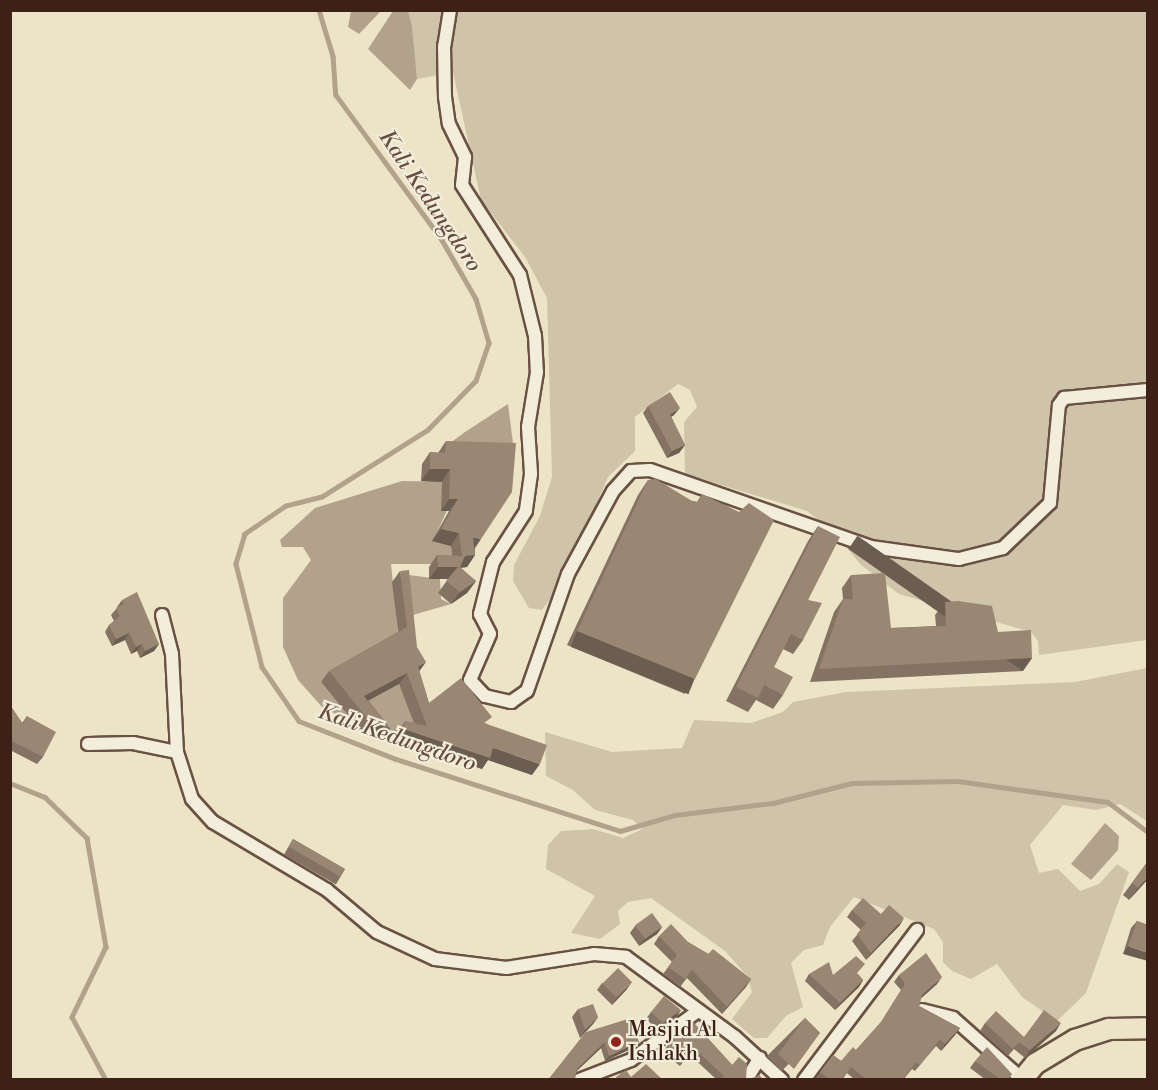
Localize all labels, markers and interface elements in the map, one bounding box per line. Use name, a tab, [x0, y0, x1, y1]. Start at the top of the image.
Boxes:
water label: Kali Kedungdoro	[373, 125, 487, 277]
water label: Kali Kedungdoro	[314, 699, 480, 777]
place label: Masjid Al Ishlakh	[628, 1017, 717, 1067]
marker: Masjid Al Ishlakh	[609, 1035, 623, 1049]

